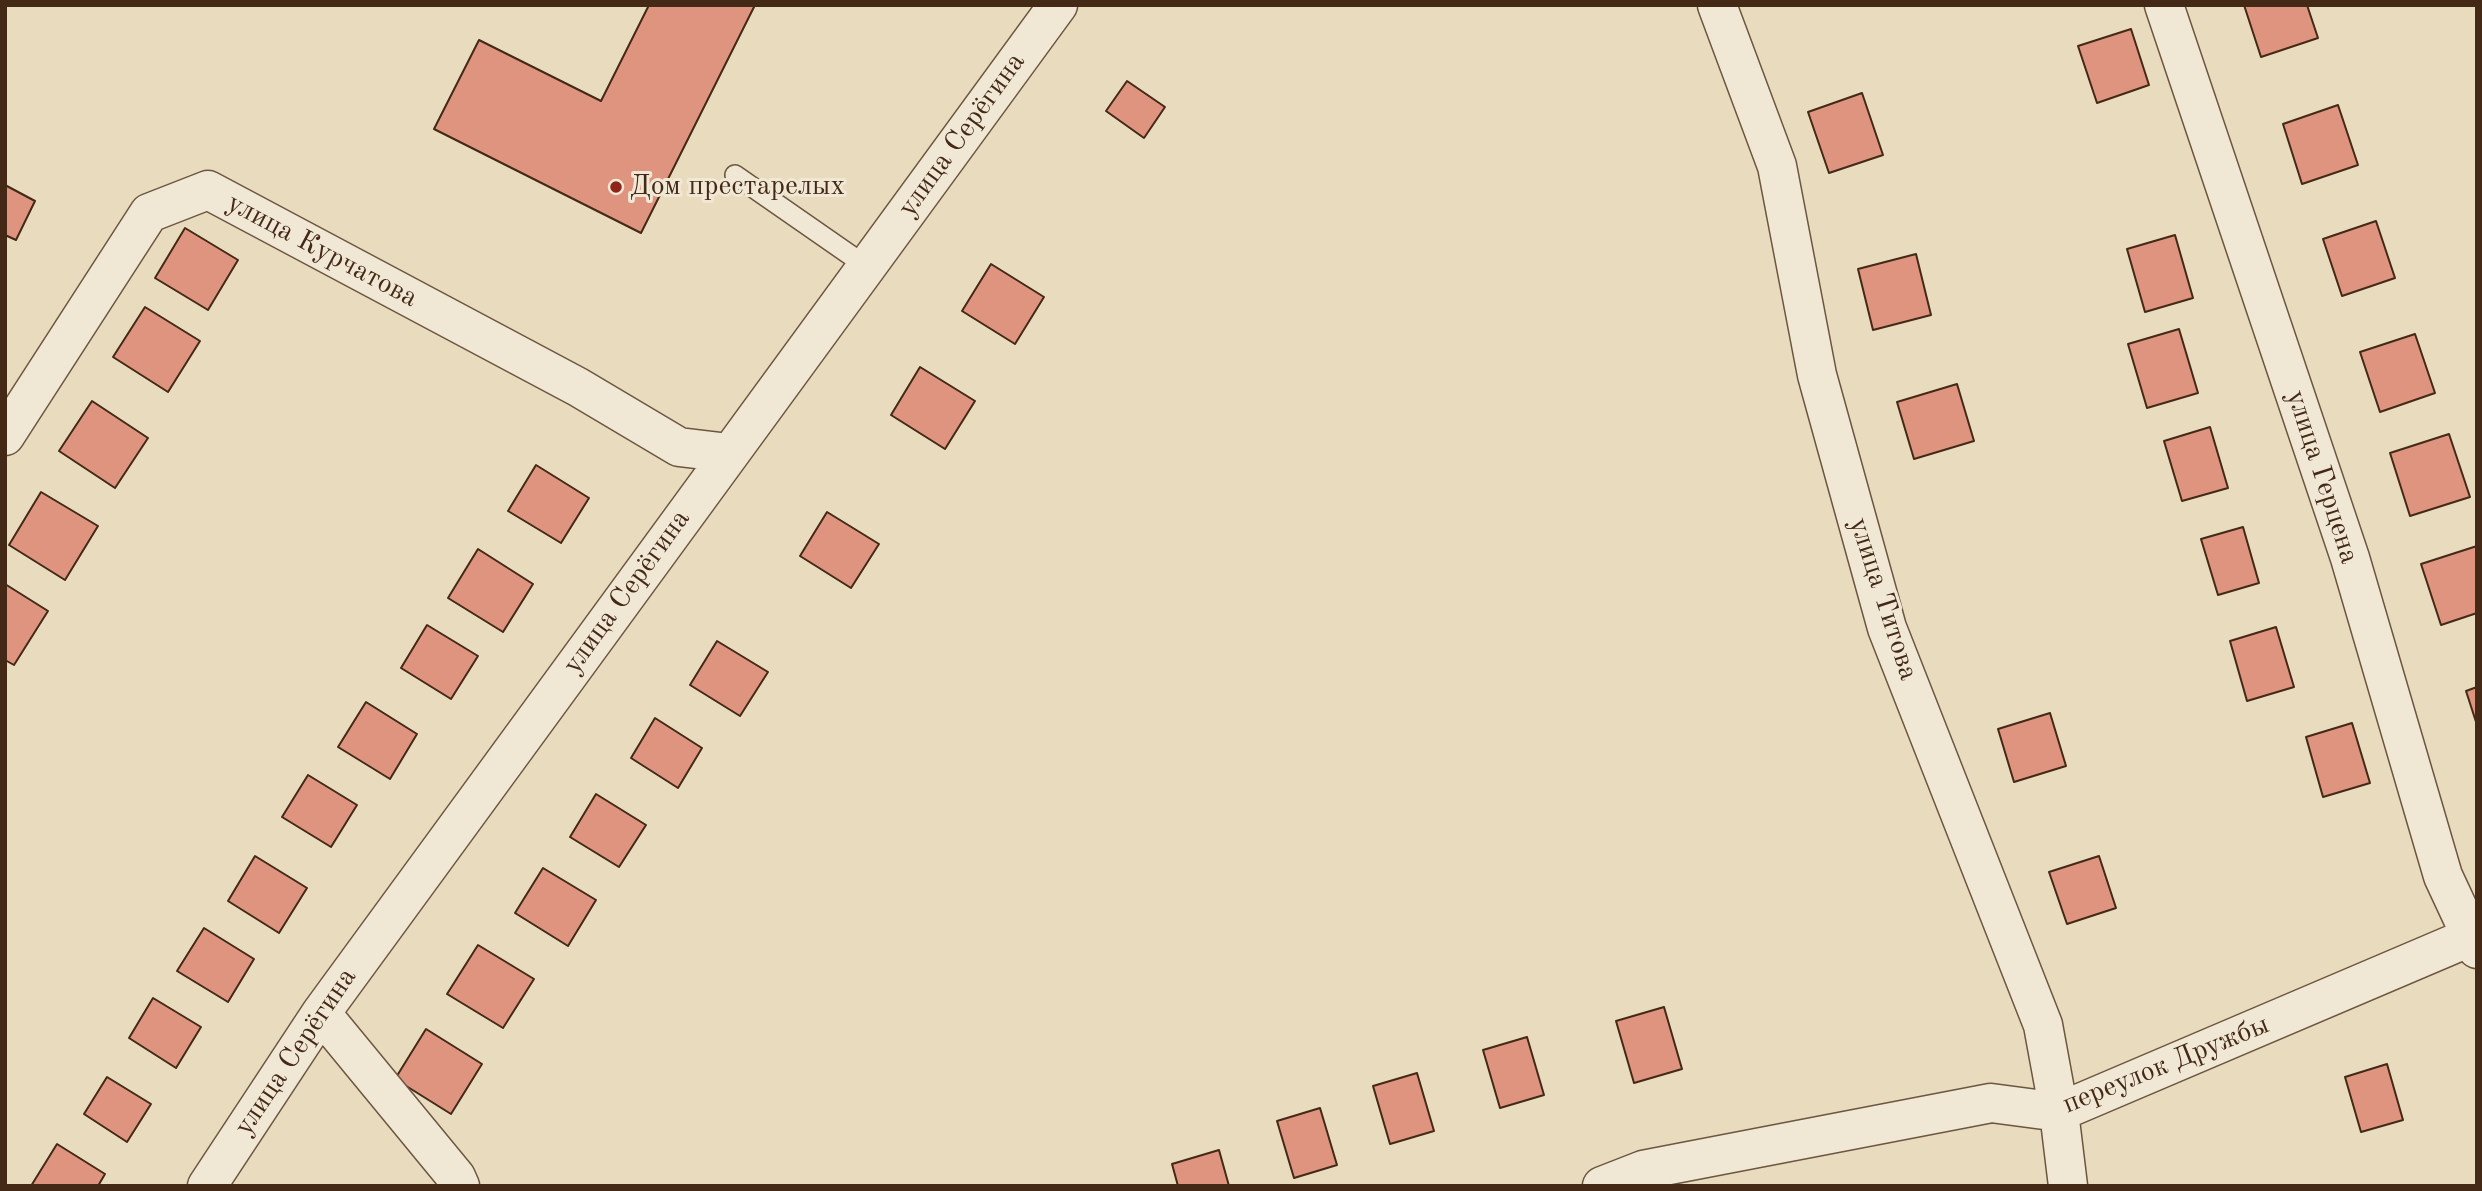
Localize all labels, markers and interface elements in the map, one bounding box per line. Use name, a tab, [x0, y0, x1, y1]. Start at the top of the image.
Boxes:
street label: улица Серёгина	[891, 46, 1033, 224]
place label: Дом престарелых	[630, 170, 845, 204]
marker: Дом престарелых	[608, 179, 624, 195]
street label: улица Курчатова	[221, 187, 423, 315]
street label: улица Герцена	[2278, 386, 2366, 568]
street label: улица Серёгина	[556, 503, 698, 681]
street label: улица Титова	[1841, 513, 1925, 685]
street label: улица Серёгина	[228, 962, 364, 1142]
street label: переулок Дружбы	[2058, 1008, 2274, 1122]

